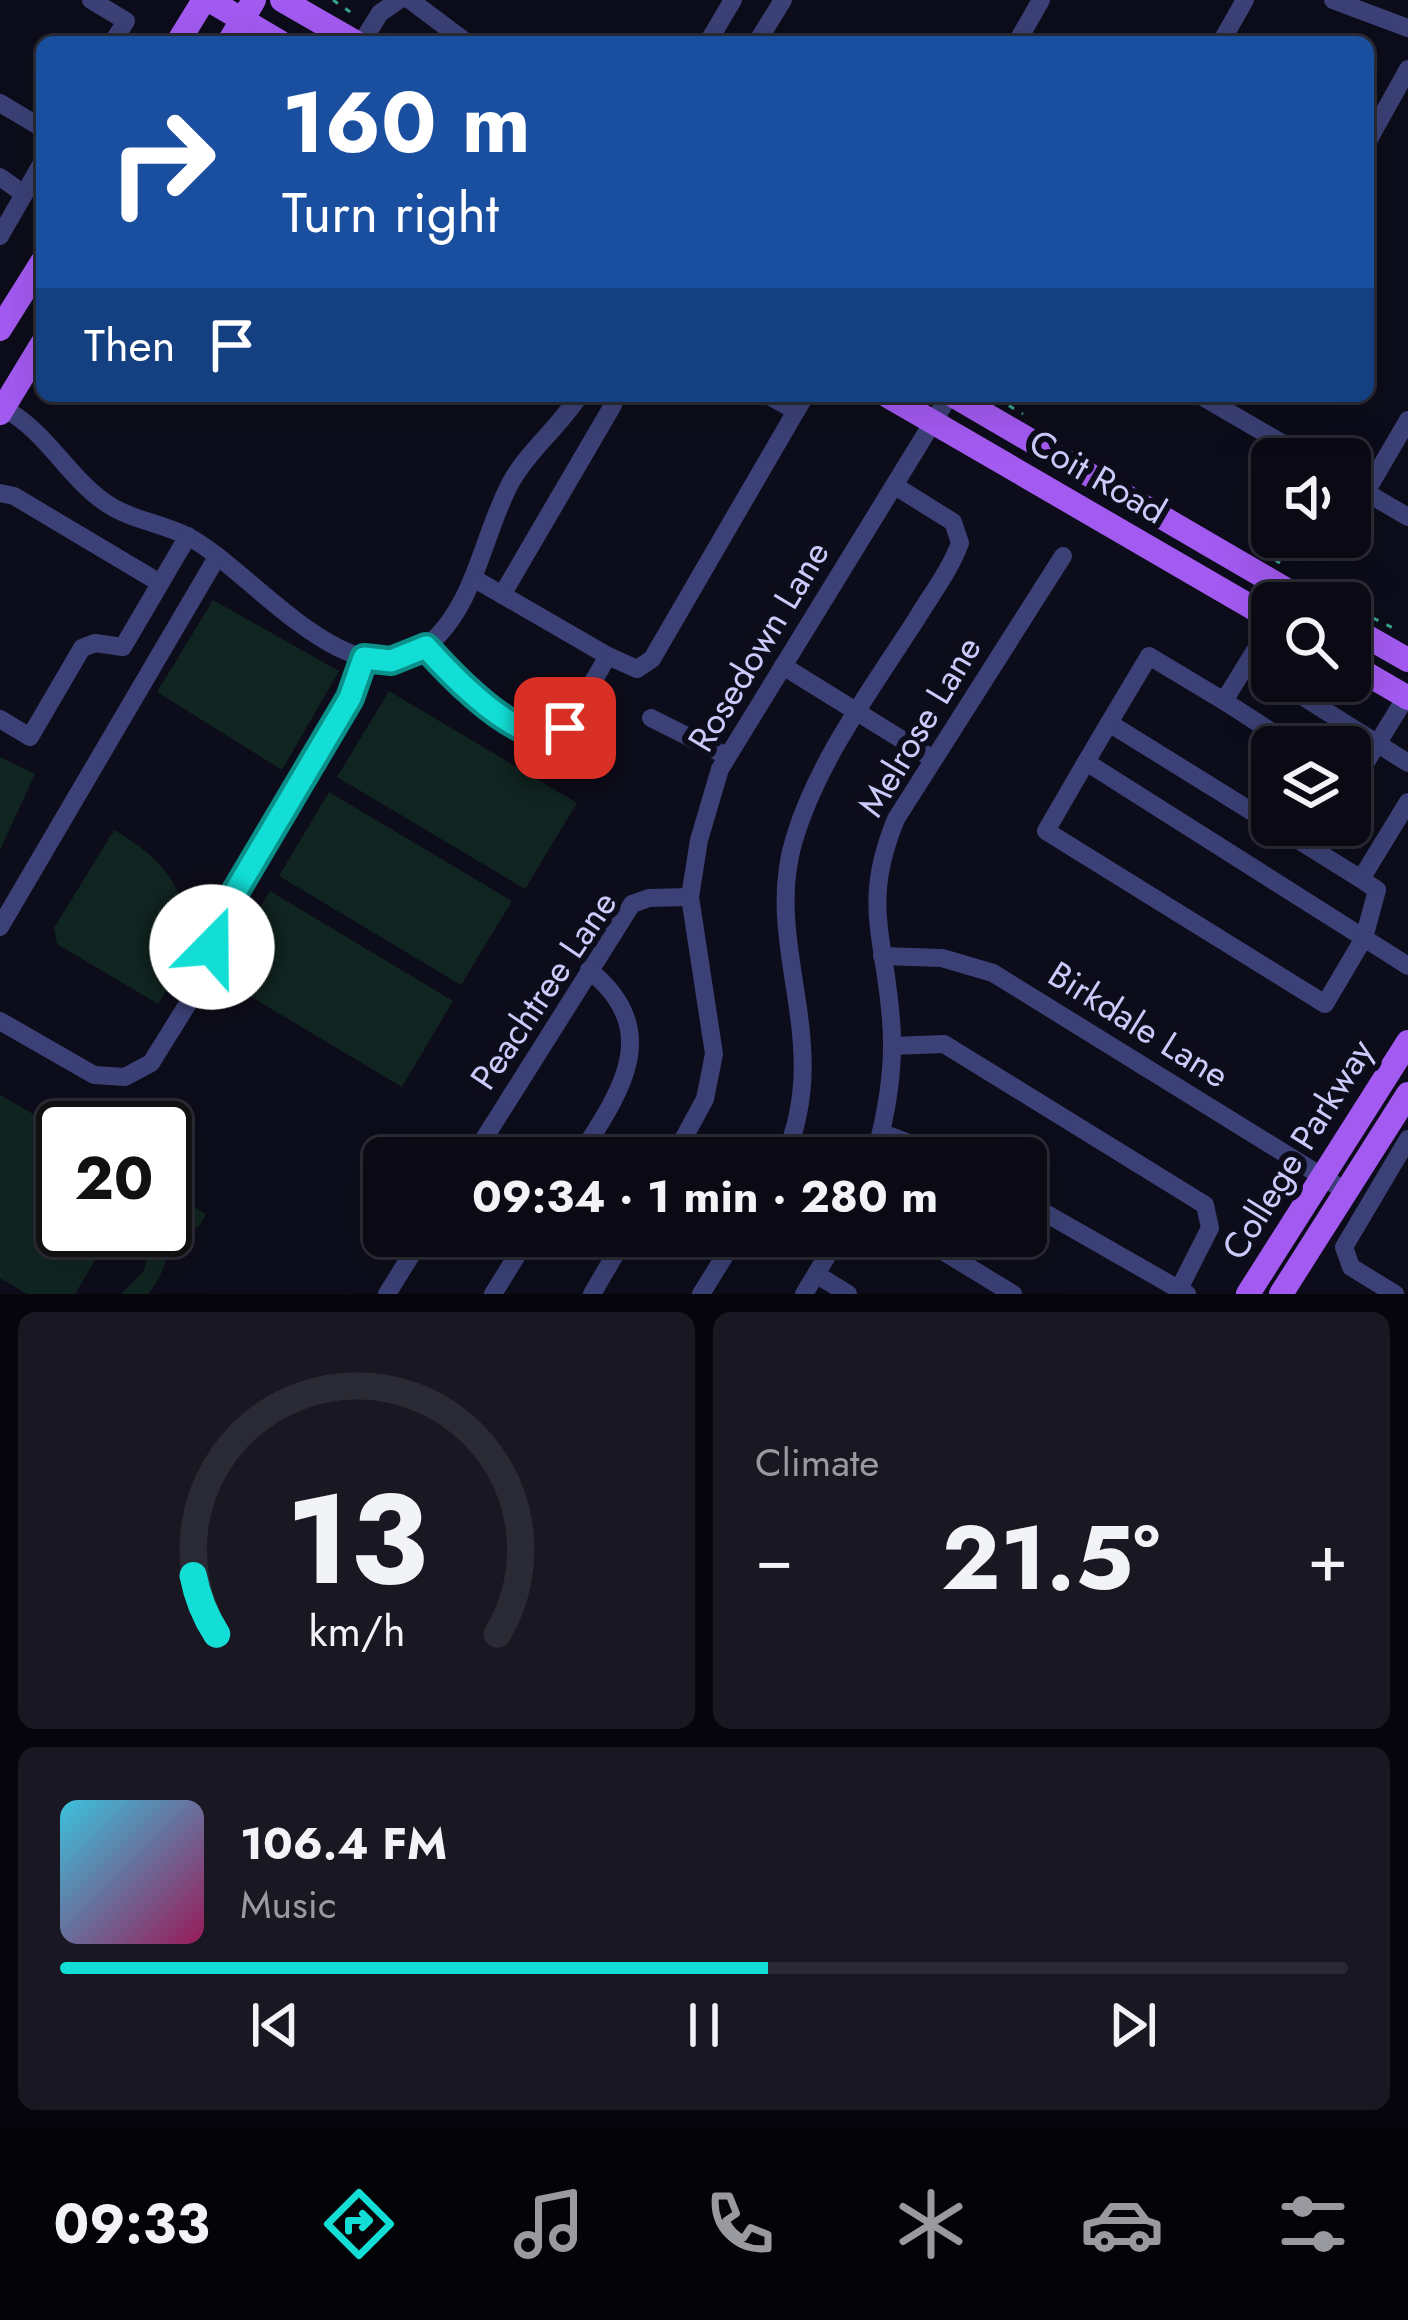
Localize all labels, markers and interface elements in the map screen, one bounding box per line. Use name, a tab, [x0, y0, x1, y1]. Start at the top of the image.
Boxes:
text: 160 m	[282, 62, 531, 184]
icon: right	[84, 84, 240, 240]
text: Turn right	[282, 174, 499, 252]
icon: arrive	[199, 312, 265, 378]
text: Then	[84, 313, 175, 378]
street label: Coit Road	[1020, 416, 1176, 536]
map controls	[1251, 438, 1371, 846]
button: sound	[1251, 438, 1371, 558]
street label: Rosedown Lane	[675, 531, 841, 761]
button: search	[1251, 582, 1371, 702]
street label: Melrose Lane	[845, 626, 993, 826]
pin	[514, 677, 616, 779]
icon: arrive	[532, 695, 598, 761]
button: layers	[1251, 726, 1371, 846]
street label: Peachtree Lane	[457, 880, 629, 1100]
position arrow	[149, 884, 275, 1010]
street label: Birkdale Lane	[1039, 948, 1239, 1100]
street label: College Parkway	[1208, 1028, 1386, 1269]
speed limit sign: 20	[36, 1101, 192, 1257]
text: 09:34 · 1 min · 280 m	[472, 1164, 938, 1229]
text: Climate	[755, 1434, 879, 1491]
text: 13	[286, 1449, 427, 1630]
text: 21.5°	[941, 1493, 1160, 1623]
text: −	[755, 1510, 794, 1606]
text: +	[1307, 1510, 1348, 1606]
text: km/h	[308, 1599, 405, 1661]
text: 106.4 FM	[240, 1811, 447, 1876]
text: Music	[240, 1876, 337, 1933]
icon: previous	[242, 1992, 308, 2058]
icon: pause	[671, 1992, 737, 2058]
icon: next	[1100, 1992, 1166, 2058]
icon: directions	[317, 2182, 401, 2266]
icon: music	[507, 2182, 591, 2266]
icon: phone	[698, 2182, 782, 2266]
icon: climate	[889, 2182, 973, 2266]
icon: car	[1080, 2182, 1164, 2266]
icon: filters	[1271, 2182, 1355, 2266]
text: 09:33	[53, 2185, 210, 2263]

